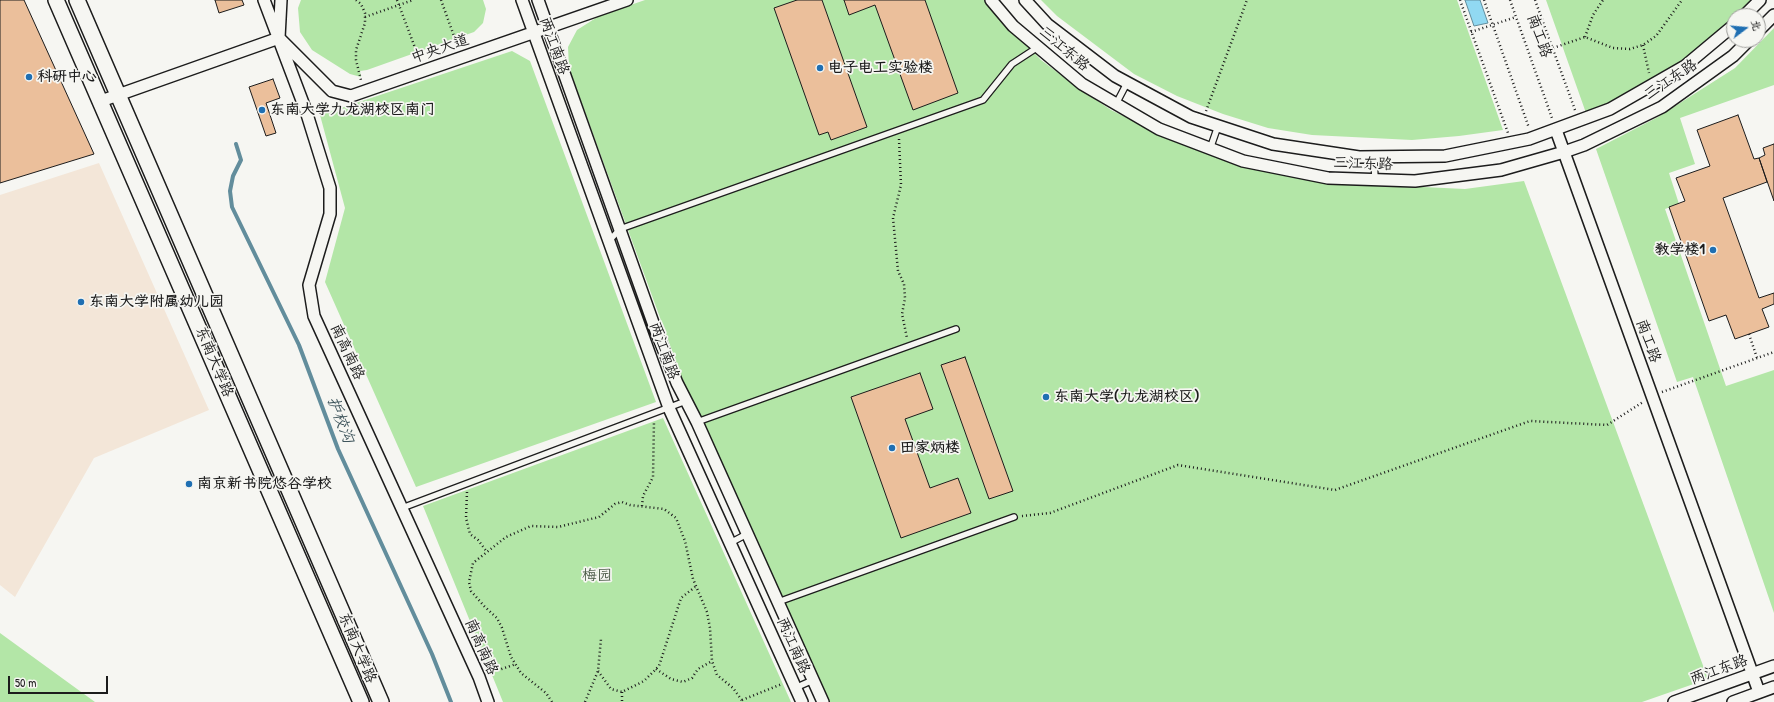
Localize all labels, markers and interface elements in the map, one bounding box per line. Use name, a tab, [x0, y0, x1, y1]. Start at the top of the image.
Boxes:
north arrow	[1726, 8, 1766, 48]
street label: 南工路	[1523, 12, 1555, 60]
street label: 两江南路	[535, 15, 573, 77]
text: 北	[1748, 18, 1765, 32]
street label: 三江东路	[1035, 23, 1093, 75]
street label: 中央大道	[409, 31, 471, 67]
street label: 三江东路	[1641, 56, 1701, 104]
place label: 电子电工实验楼	[828, 59, 933, 77]
marker: 电子电工实验楼	[815, 63, 825, 73]
place label: 科研中心	[37, 68, 97, 86]
marker: 科研中心	[24, 72, 34, 82]
place label: 东南大学九龙湖校区南门	[270, 101, 435, 119]
marker: 东南大学九龙湖校区南门	[257, 105, 267, 115]
street label: 三江东路	[1333, 154, 1393, 174]
place label: 教学楼1	[1655, 241, 1705, 259]
marker: 教学楼1	[1708, 245, 1718, 255]
place label: 东南大学附属幼儿园	[89, 293, 224, 311]
marker: 东南大学附属幼儿园	[76, 297, 86, 307]
street label: 南工路	[1632, 317, 1664, 365]
street label: 两江南路	[645, 320, 683, 382]
street label: 南高南路	[326, 321, 368, 383]
street label: 东南大学路	[191, 324, 237, 400]
place label: 东南大学(九龙湖校区)	[1054, 388, 1199, 406]
marker: 东南大学(九龙湖校区)	[1041, 392, 1051, 402]
water label: 护校沟	[322, 394, 358, 446]
place label: 田家炳楼	[900, 439, 960, 457]
marker: 田家炳楼	[887, 443, 897, 453]
place label: 南京新书院悠谷学校	[197, 475, 332, 493]
marker: 南京新书院悠谷学校	[184, 479, 194, 489]
park label: 梅园	[582, 567, 612, 585]
street label: 东南大学路	[334, 610, 380, 686]
street label: 两江南路	[773, 615, 813, 677]
street label: 南高南路	[461, 616, 501, 678]
street label: 两江东路	[1688, 651, 1750, 689]
scale bar	[10, 668, 110, 694]
text: 50 m	[15, 674, 36, 691]

